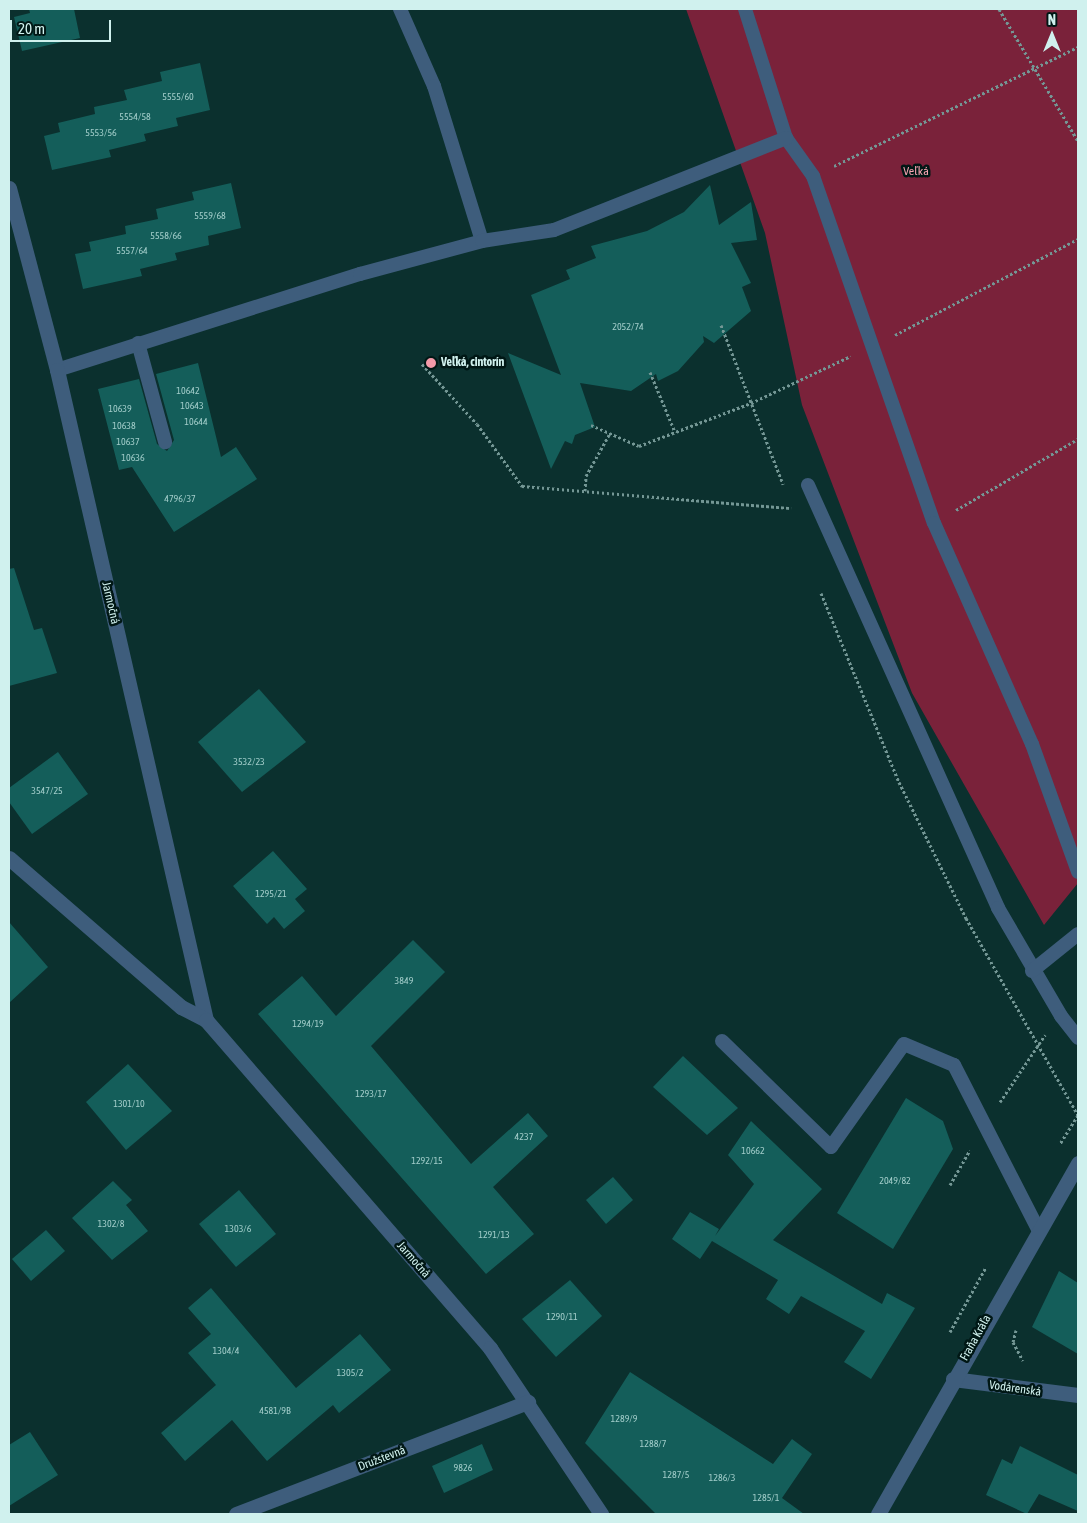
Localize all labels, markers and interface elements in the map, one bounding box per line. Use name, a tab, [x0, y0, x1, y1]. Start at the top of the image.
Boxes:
scale bar	[12, 10, 114, 42]
north arrow	[1027, 10, 1077, 60]
text: N	[1048, 12, 1056, 28]
text: 20 m	[18, 20, 45, 37]
house number: 5555/60	[162, 91, 194, 103]
house number: 5554/58	[119, 111, 151, 123]
house number: 5553/56	[85, 127, 117, 139]
park label: Veľká	[903, 165, 929, 179]
house number: 5559/68	[194, 210, 226, 222]
house number: 5558/66	[150, 230, 182, 242]
house number: 5557/64	[116, 245, 148, 257]
house number: 2052/74	[612, 321, 644, 333]
place label: Veľká, cintorín	[441, 356, 504, 370]
marker: Veľká, cintorín	[425, 357, 437, 369]
house number: 10642	[176, 385, 200, 397]
house number: 10643	[180, 400, 204, 412]
house number: 10639	[108, 403, 132, 415]
house number: 10644	[184, 416, 208, 428]
house number: 10638	[112, 420, 136, 432]
house number: 10637	[116, 436, 140, 448]
house number: 10636	[121, 452, 145, 464]
house number: 4796/37	[164, 493, 196, 505]
street label: Jarmočná	[98, 580, 122, 626]
house number: 3532/23	[233, 756, 265, 768]
house number: 3547/25	[31, 785, 63, 797]
house number: 1295/21	[255, 888, 287, 900]
house number: 3849	[395, 975, 413, 987]
house number: 1294/19	[292, 1018, 324, 1030]
house number: 1293/17	[355, 1088, 387, 1100]
house number: 1301/10	[113, 1098, 145, 1110]
house number: 4237	[515, 1131, 533, 1143]
house number: 10662	[741, 1145, 765, 1157]
house number: 1292/15	[411, 1155, 443, 1167]
house number: 2049/82	[879, 1175, 911, 1187]
house number: 1302/8	[98, 1218, 124, 1230]
house number: 1303/6	[225, 1223, 251, 1235]
house number: 1291/13	[478, 1229, 510, 1241]
street label: Jarmočná	[393, 1239, 433, 1281]
house number: 1290/11	[546, 1311, 578, 1323]
street label: Fraňa Kráľa	[958, 1313, 994, 1363]
house number: 1304/4	[213, 1345, 239, 1357]
house number: 1305/2	[337, 1367, 363, 1379]
street label: Vodárenská	[988, 1378, 1042, 1400]
house number: 4581/9B	[259, 1405, 291, 1417]
house number: 1289/9	[611, 1413, 637, 1425]
house number: 1288/7	[640, 1438, 666, 1450]
street label: Družstevná	[356, 1443, 408, 1475]
house number: 9826	[454, 1462, 472, 1474]
house number: 1287/5	[663, 1469, 689, 1481]
house number: 1286/3	[709, 1472, 735, 1484]
house number: 1285/1	[753, 1492, 779, 1504]

